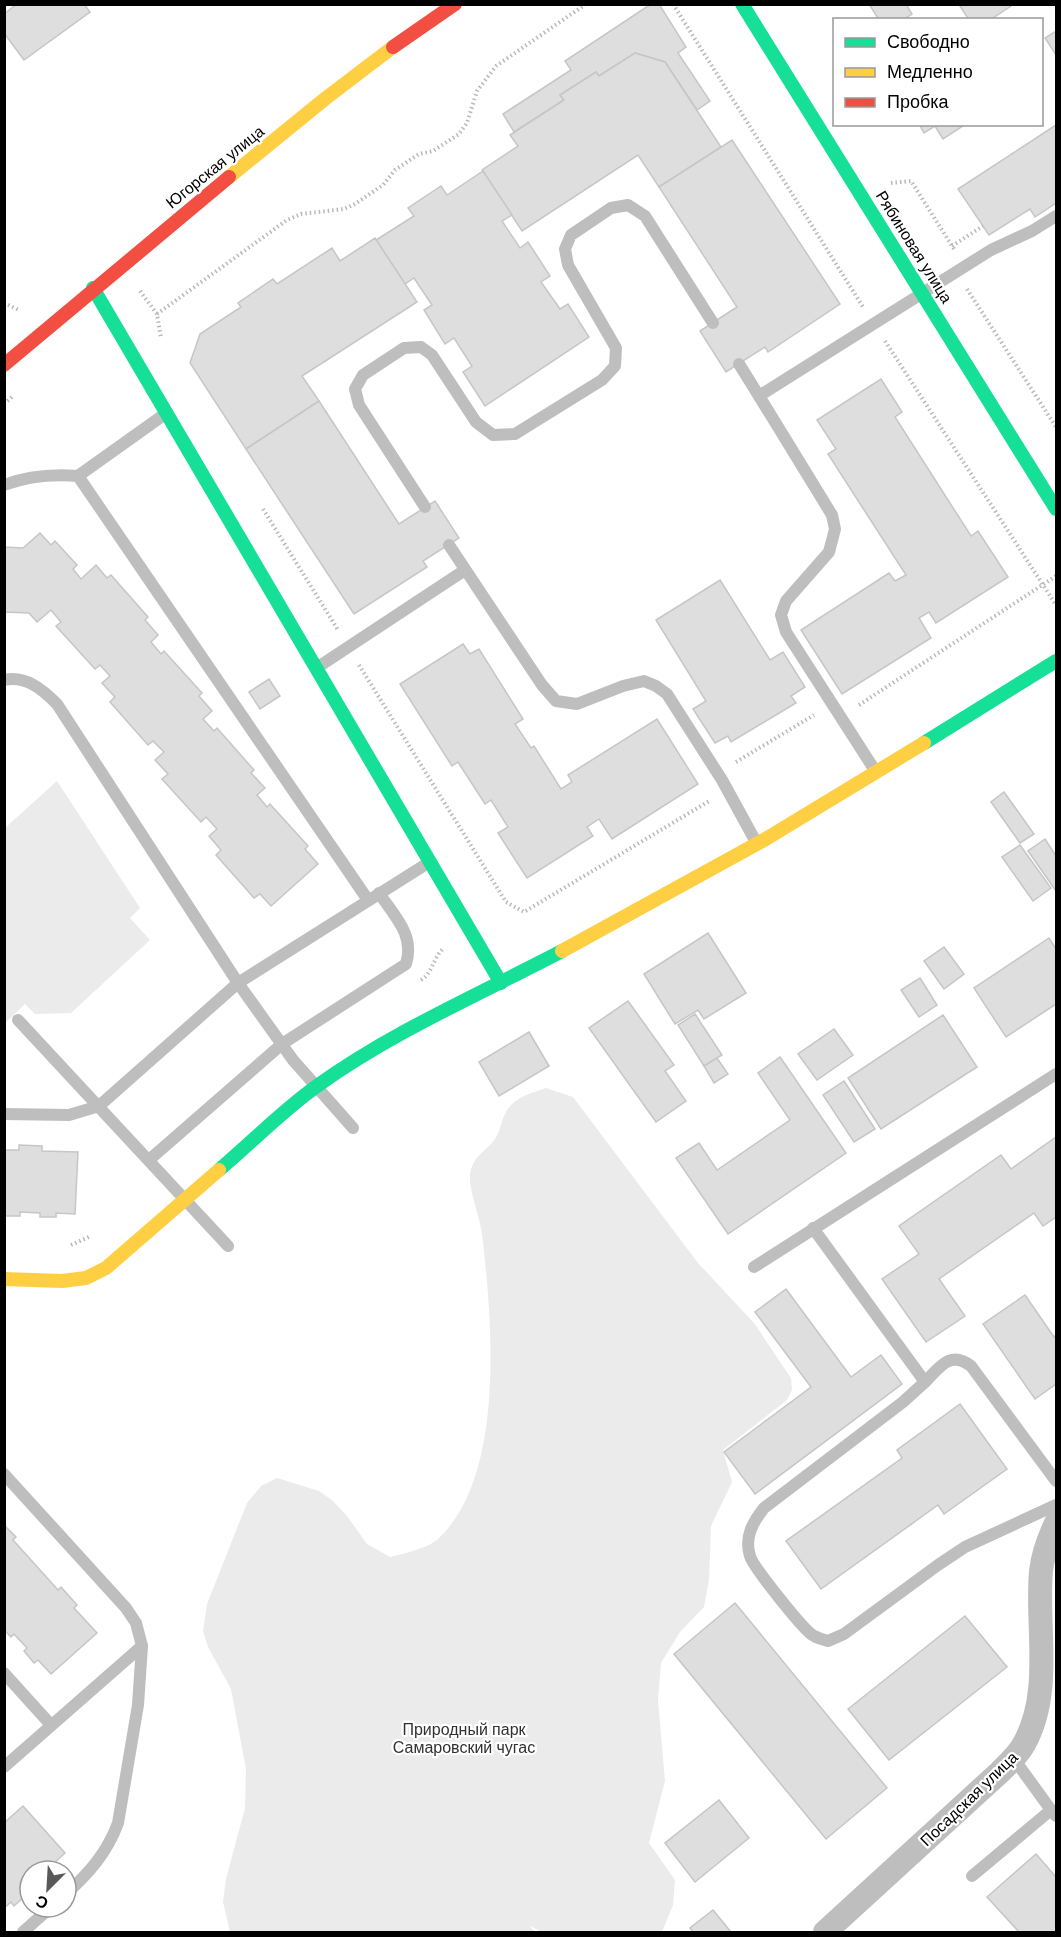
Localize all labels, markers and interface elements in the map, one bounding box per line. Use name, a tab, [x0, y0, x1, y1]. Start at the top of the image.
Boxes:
legend	[833, 18, 1043, 126]
text: Свободно	[887, 30, 970, 54]
text: Медленно	[887, 60, 973, 84]
text: Пробка	[887, 90, 950, 114]
street label: Югорская улица	[162, 121, 269, 213]
street label: Рябиновая улица	[871, 187, 957, 307]
park label: Природный парк Самаровский чугас	[393, 1719, 535, 1758]
street label: Посадская улица	[916, 1747, 1022, 1851]
north arrow	[18, 1859, 78, 1919]
text: С	[32, 1890, 52, 1914]

